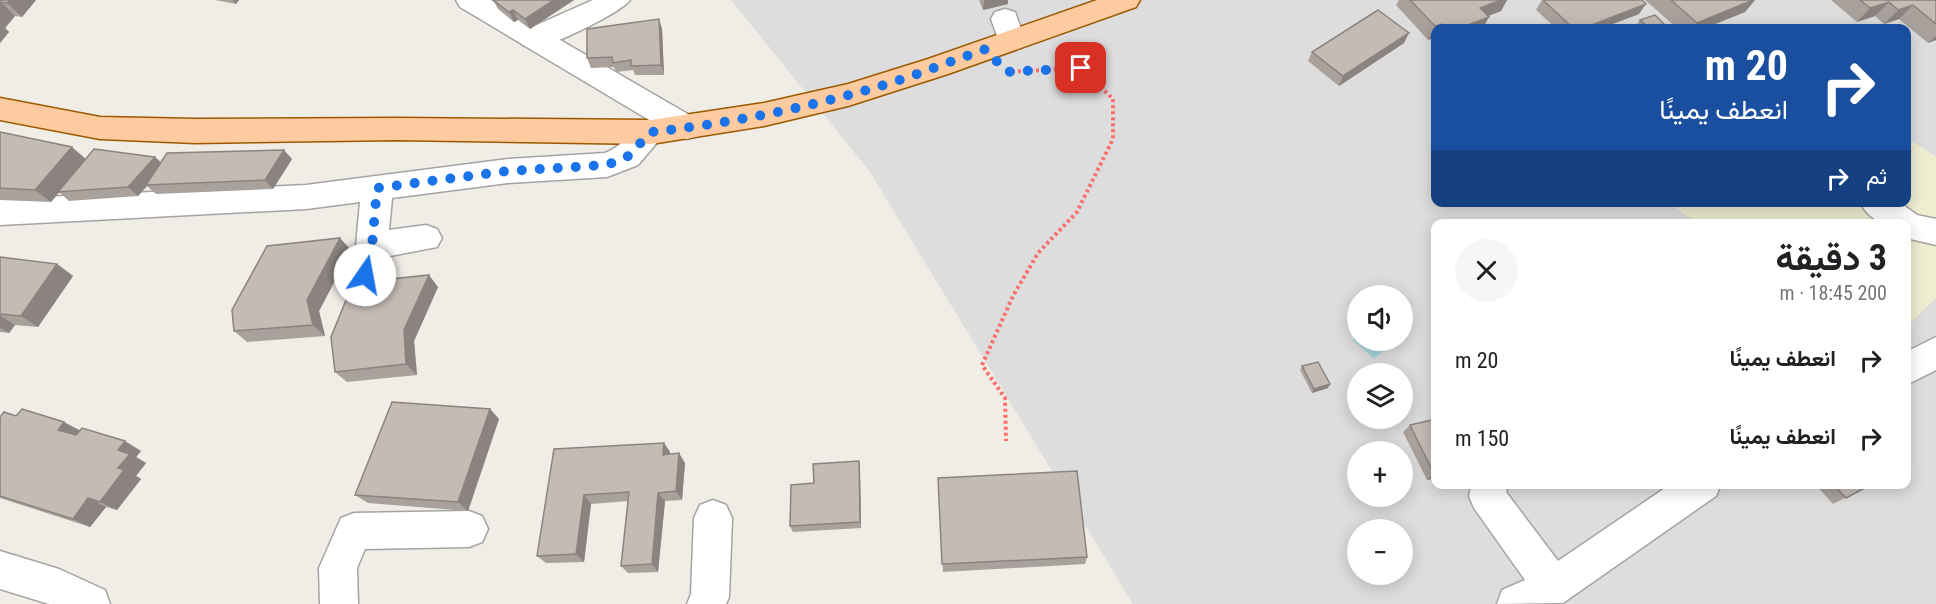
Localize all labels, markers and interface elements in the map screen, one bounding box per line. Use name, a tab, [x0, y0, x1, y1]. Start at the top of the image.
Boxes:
text: 20 m	[1705, 41, 1788, 90]
pin	[1055, 42, 1106, 93]
icon: right	[1809, 48, 1887, 126]
icon: arrive	[1064, 51, 1097, 84]
text: انعطف يمينًا	[1659, 94, 1788, 126]
icon: right	[1821, 162, 1854, 195]
text: ثم	[1866, 164, 1887, 189]
text: 3 دقيقة	[1776, 237, 1887, 279]
button: close	[1455, 239, 1518, 302]
position arrow	[333, 243, 397, 307]
text: 200 m · 18:45	[1780, 281, 1887, 305]
map controls	[1347, 285, 1413, 585]
button: sound	[1347, 285, 1413, 351]
icon: right	[1854, 344, 1887, 377]
text: انعطف يمينًا	[1730, 346, 1836, 371]
text: 20 m	[1455, 348, 1498, 373]
button: layers	[1347, 363, 1413, 429]
icon: right	[1854, 422, 1887, 455]
text: انعطف يمينًا	[1730, 424, 1836, 449]
text: 150 m	[1455, 426, 1509, 451]
button: +	[1347, 441, 1413, 507]
button: −	[1347, 519, 1413, 585]

